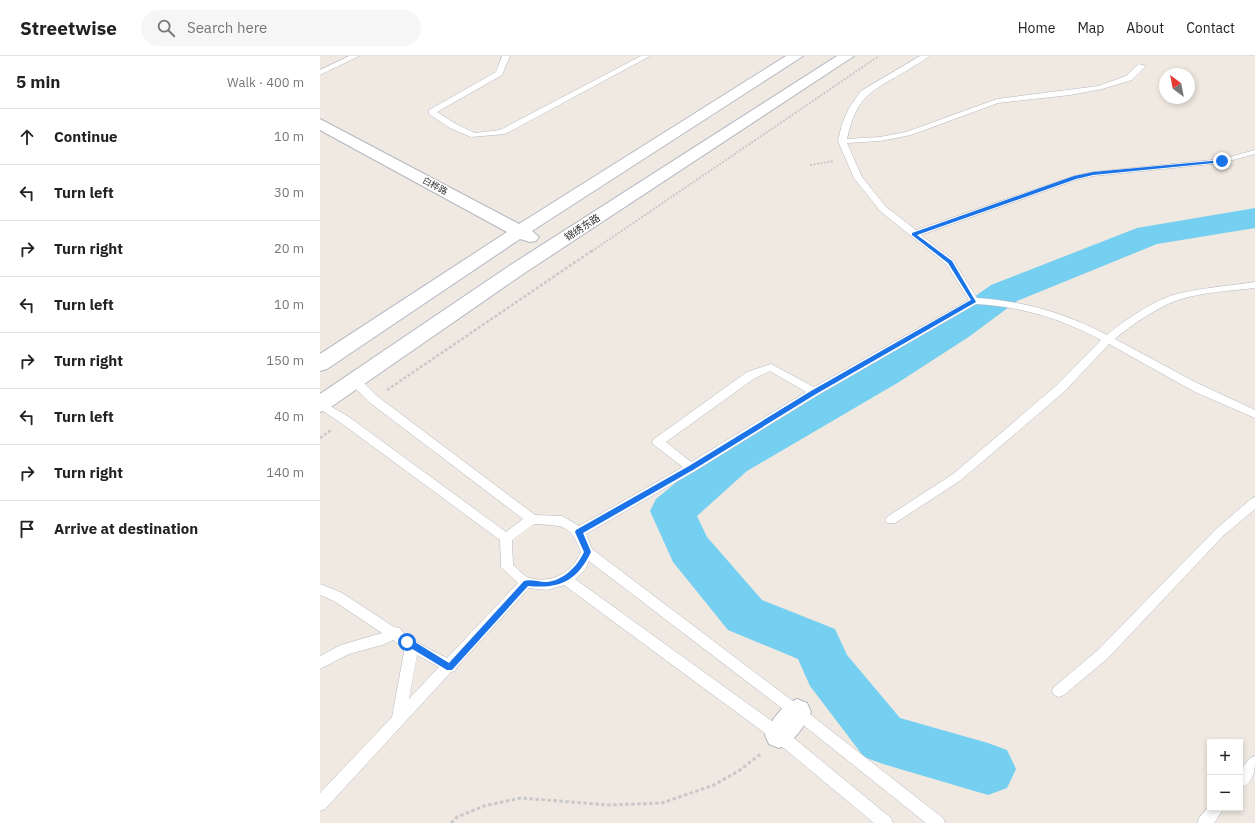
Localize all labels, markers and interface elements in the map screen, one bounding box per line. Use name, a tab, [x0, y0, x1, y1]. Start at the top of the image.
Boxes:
search box	[141, 10, 421, 46]
text: Streetwise	[20, 16, 117, 40]
icon: search	[155, 17, 177, 39]
text: Search here	[187, 18, 267, 37]
text: Home	[1018, 19, 1055, 37]
text: Map	[1077, 19, 1104, 37]
text: About	[1126, 19, 1164, 37]
text: Contact	[1186, 19, 1235, 37]
north arrow	[1159, 68, 1195, 104]
text: 5 min	[16, 71, 60, 93]
text: Walk · 400 m	[227, 74, 304, 91]
icon: ahead	[16, 126, 38, 148]
text: Continue	[54, 127, 118, 146]
text: 10 m	[274, 128, 304, 145]
route end	[1213, 152, 1231, 170]
street label: 白桦路	[421, 174, 450, 197]
icon: left	[16, 182, 38, 204]
text: Turn left	[54, 183, 114, 202]
text: 30 m	[274, 184, 304, 201]
street label: 锦绣东路	[562, 211, 603, 244]
icon: right	[16, 238, 38, 260]
text: Turn right	[54, 239, 123, 258]
text: 20 m	[274, 240, 304, 257]
icon: left	[16, 294, 38, 316]
text: Turn left	[54, 295, 114, 314]
text: 10 m	[274, 296, 304, 313]
icon: right	[16, 350, 38, 372]
text: Turn right	[54, 351, 123, 370]
text: 150 m	[266, 352, 304, 369]
icon: left	[16, 406, 38, 428]
text: Turn left	[54, 407, 114, 426]
text: 40 m	[274, 408, 304, 425]
icon: right	[16, 462, 38, 484]
text: Turn right	[54, 463, 123, 482]
text: 140 m	[266, 464, 304, 481]
icon: arrive	[16, 518, 38, 540]
text: Arrive at destination	[54, 519, 198, 538]
route start	[398, 633, 416, 651]
map controls	[1207, 739, 1243, 811]
button: +	[1207, 739, 1243, 775]
button: −	[1207, 775, 1243, 811]

